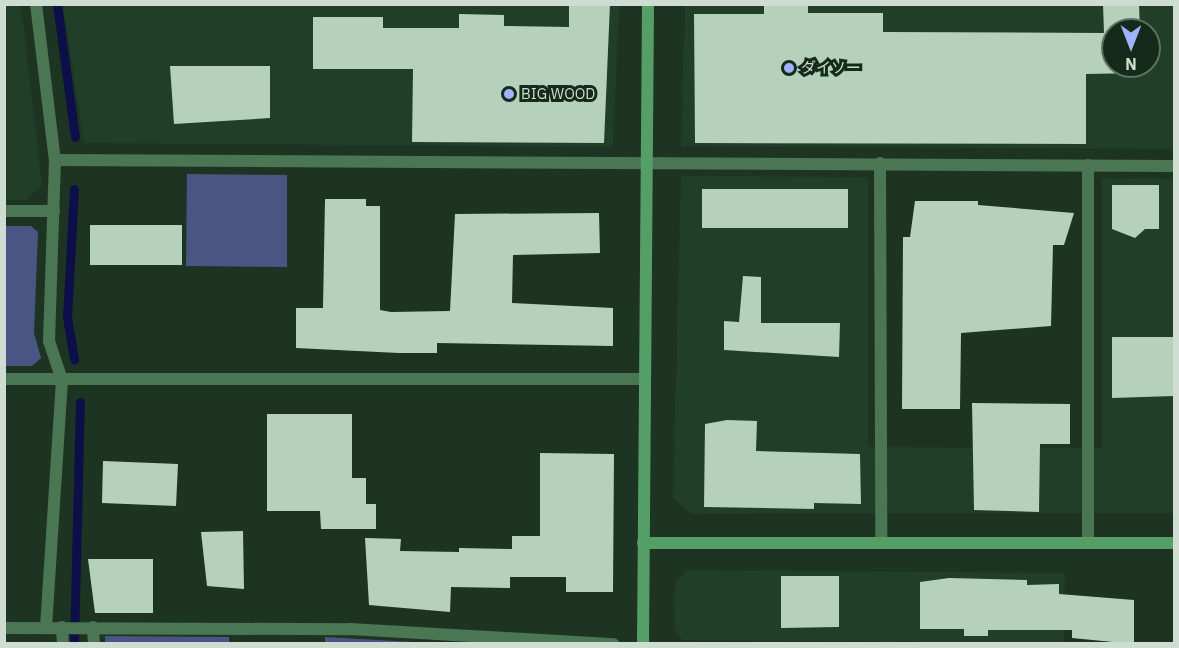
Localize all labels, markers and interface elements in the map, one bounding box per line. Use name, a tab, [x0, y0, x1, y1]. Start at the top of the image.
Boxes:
north arrow	[1101, 18, 1161, 78]
text: N	[1125, 54, 1137, 74]
place label: ダイソー	[801, 59, 861, 77]
marker: ダイソー	[782, 61, 796, 75]
place label: BIG WOOD	[521, 85, 595, 103]
marker: BIG WOOD	[502, 87, 516, 101]

